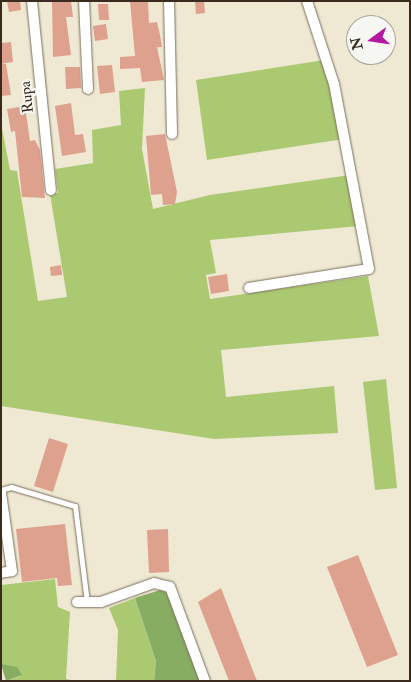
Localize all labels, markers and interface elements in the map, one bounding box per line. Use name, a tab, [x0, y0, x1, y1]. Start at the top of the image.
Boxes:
north arrow	[346, 15, 396, 65]
text: N	[347, 35, 367, 52]
street label: Rupa	[16, 80, 38, 114]

